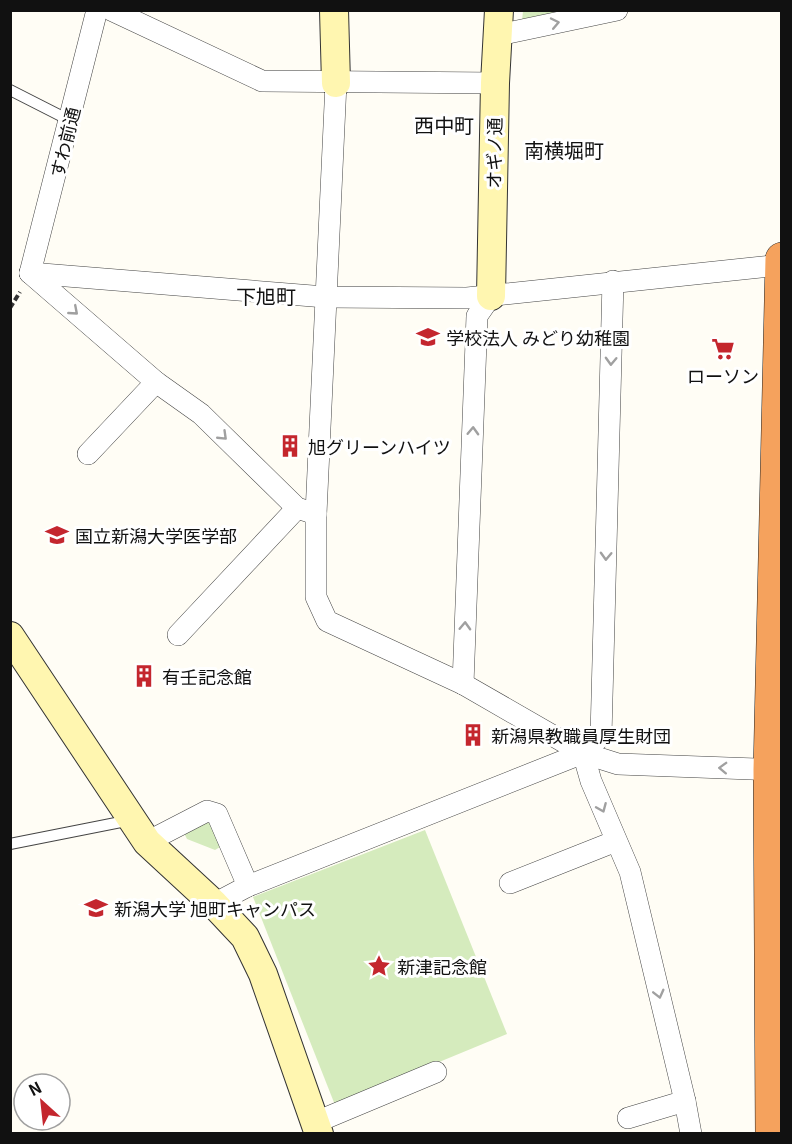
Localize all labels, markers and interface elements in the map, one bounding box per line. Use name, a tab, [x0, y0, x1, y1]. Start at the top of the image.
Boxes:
one-way arrow	[550, 17, 560, 30]
street label: すわ前通	[43, 104, 85, 180]
district label: 西中町	[414, 110, 474, 139]
street label: オギノ通	[479, 117, 507, 189]
district label: 南横堀町	[524, 135, 604, 164]
district label: 下旭町	[236, 281, 296, 310]
one-way arrow	[68, 304, 78, 315]
school or university icon: 学校法人 みどり幼稚園	[415, 324, 441, 350]
place label: 学校法人 みどり幼稚園	[446, 324, 630, 350]
supermarket icon: ローソン	[710, 336, 736, 362]
one-way arrow	[605, 356, 617, 365]
place label: ローソン	[687, 362, 759, 388]
one-way arrow	[466, 427, 479, 436]
one-way arrow	[216, 429, 227, 440]
building icon: 旭グリーンハイツ	[277, 433, 303, 459]
place label: 旭グリーンハイツ	[308, 433, 451, 459]
school or university icon: 国立新潟大学医学部	[44, 522, 70, 548]
place label: 国立新潟大学医学部	[75, 522, 237, 548]
one-way arrow	[600, 551, 612, 560]
one-way arrow	[459, 621, 472, 630]
building icon: 有壬記念館	[131, 663, 157, 689]
place label: 有壬記念館	[162, 663, 252, 689]
building icon: 新潟県教職員厚生財団	[460, 722, 486, 748]
place label: 新潟県教職員厚生財団	[491, 722, 671, 748]
one-way arrow	[719, 762, 728, 775]
one-way arrow	[595, 802, 607, 813]
school or university icon: 新潟大学 旭町キャンパス	[83, 895, 109, 921]
place label: 新潟大学 旭町キャンパス	[114, 895, 316, 921]
place icon: 新津記念館	[366, 953, 392, 979]
place label: 新津記念館	[397, 953, 487, 979]
one-way arrow	[652, 989, 665, 999]
north arrow	[12, 1072, 72, 1132]
text: N	[24, 1074, 46, 1101]

